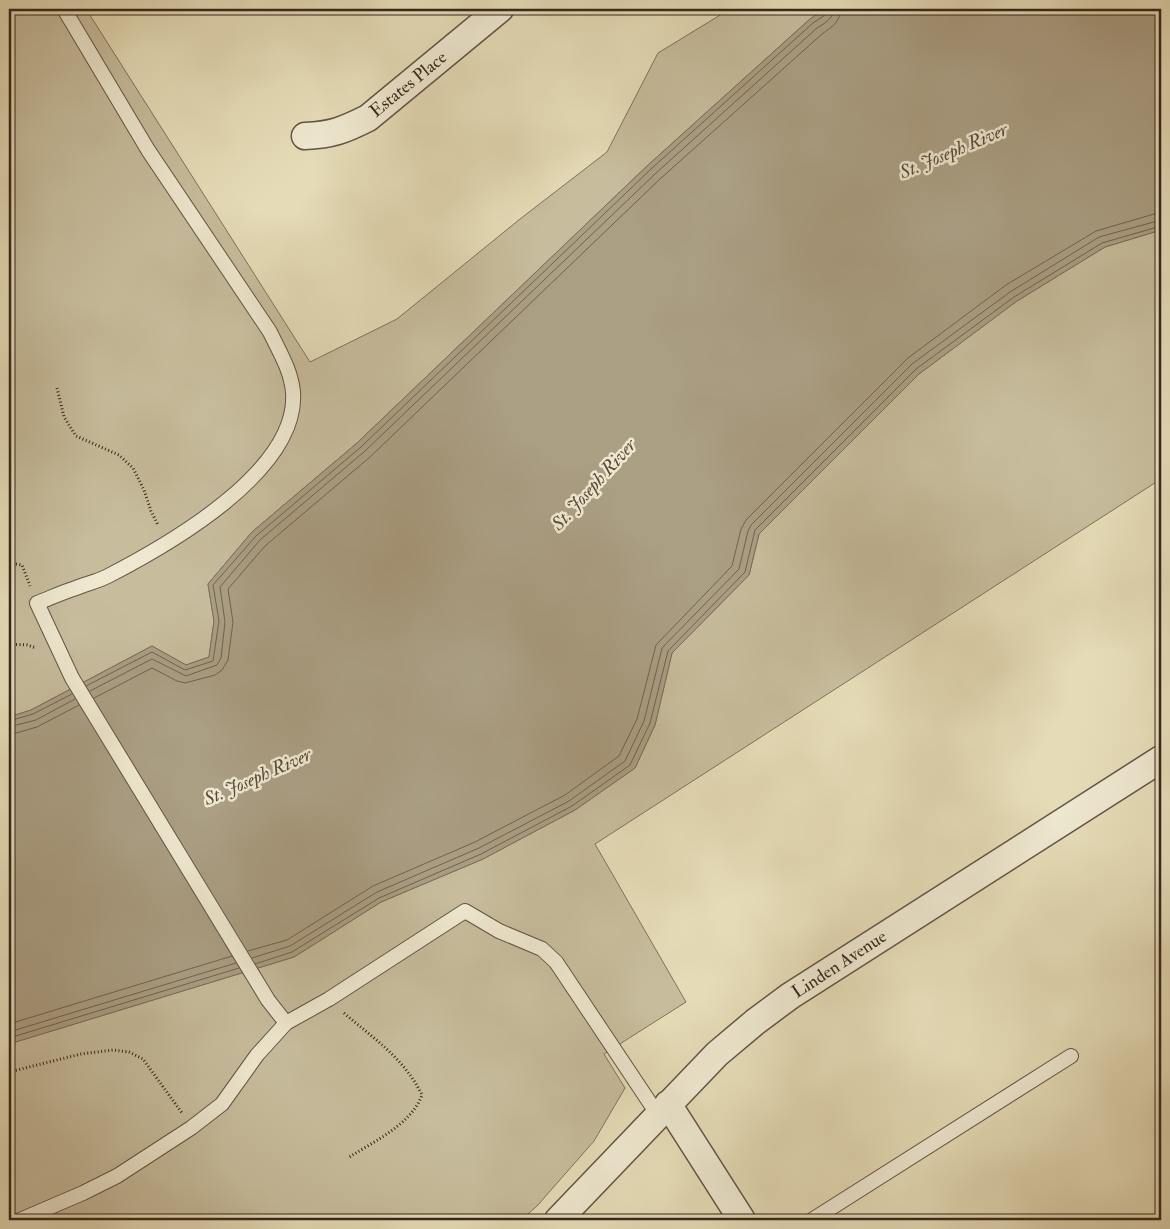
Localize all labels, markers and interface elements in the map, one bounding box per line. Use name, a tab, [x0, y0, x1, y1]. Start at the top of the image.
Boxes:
street label: Estates Place	[365, 46, 452, 123]
water label: St. Joseph River	[895, 117, 1012, 185]
water label: St. Joseph River	[546, 433, 642, 536]
water label: St. Joseph River	[199, 742, 316, 812]
street label: Linden Avenue	[787, 925, 891, 1004]

